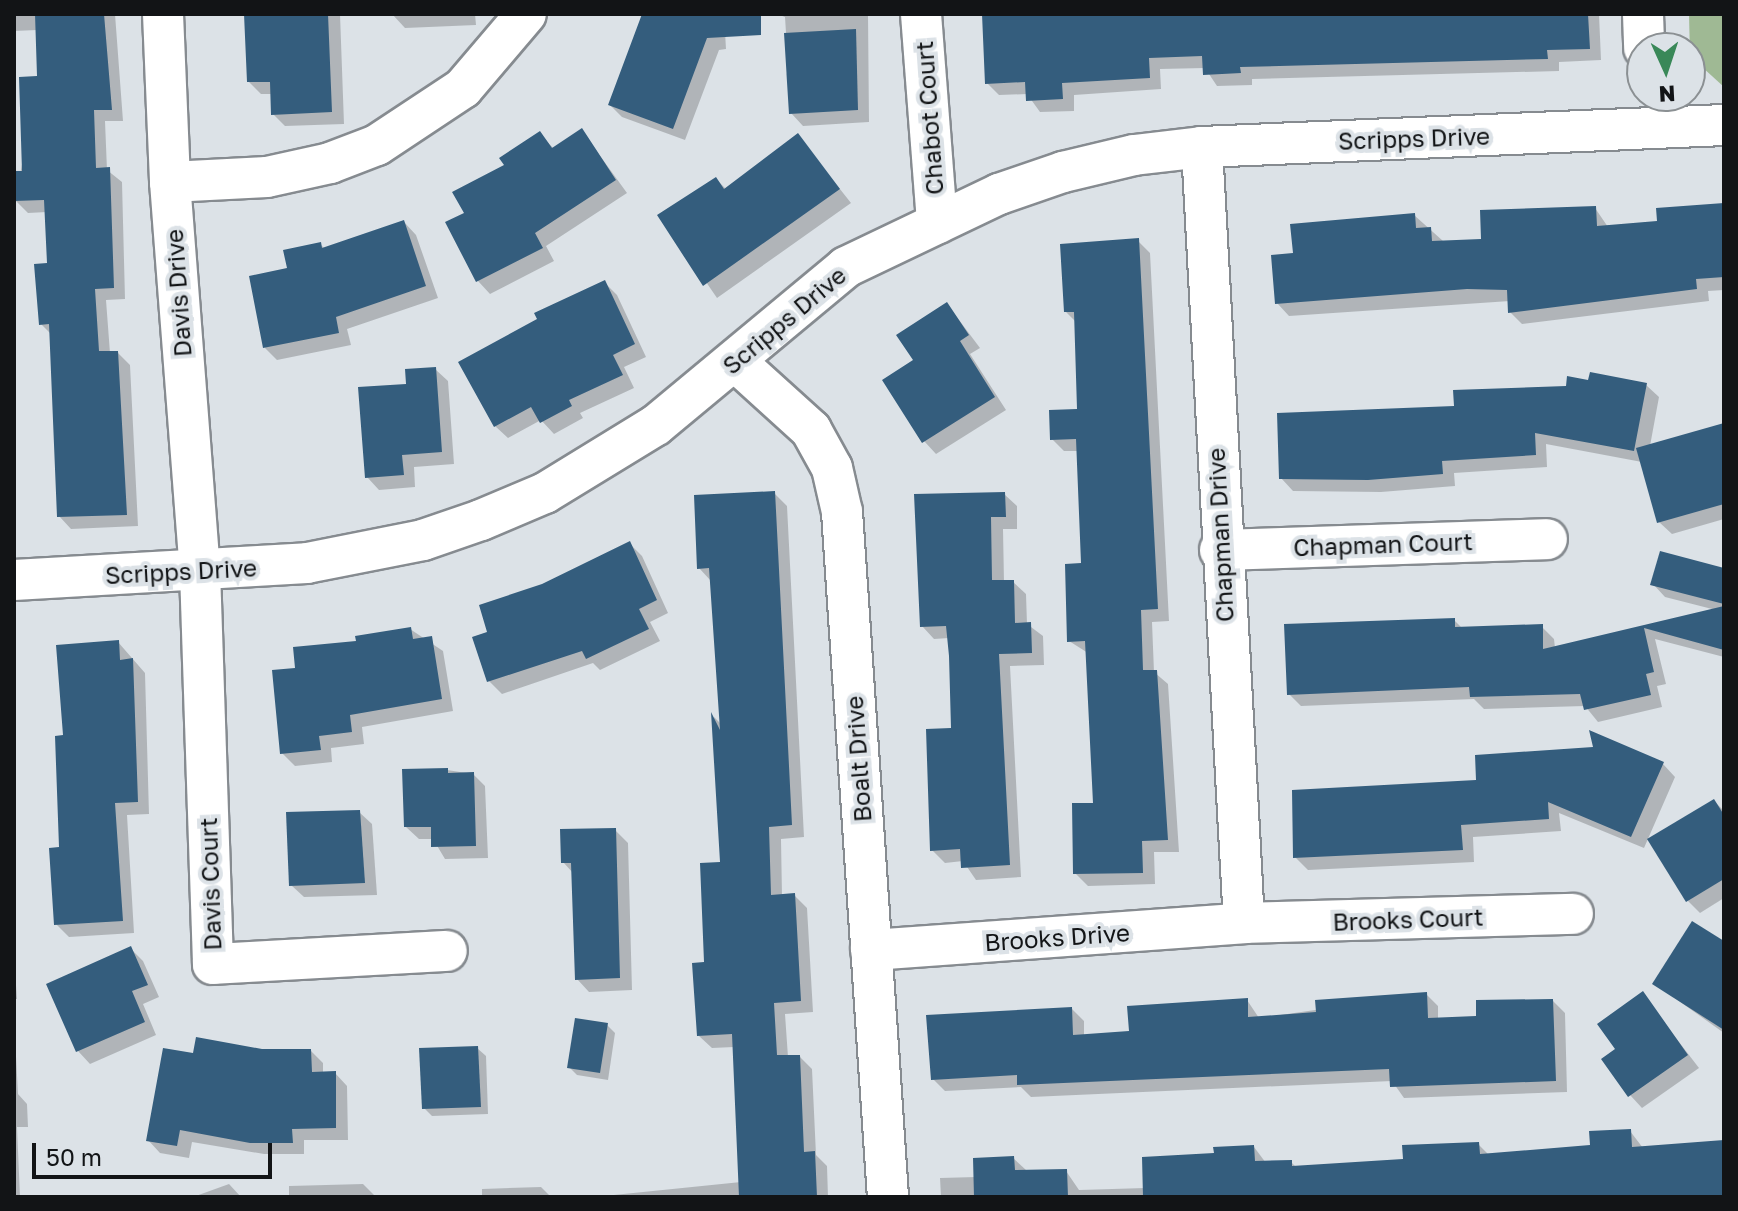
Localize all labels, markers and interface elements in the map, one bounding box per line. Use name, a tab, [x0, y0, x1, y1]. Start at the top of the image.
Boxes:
north arrow	[1626, 32, 1706, 112]
street label: Chabot Court	[909, 40, 949, 196]
text: N	[1658, 81, 1676, 108]
street label: Scripps Drive	[1338, 121, 1490, 155]
street label: Davis Drive	[159, 228, 197, 358]
street label: Scripps Drive	[717, 260, 851, 380]
street label: Chapman Drive	[1201, 447, 1239, 623]
street label: Chapman Court	[1293, 526, 1473, 562]
street label: Scripps Drive	[104, 553, 258, 589]
street label: Boalt Drive	[839, 695, 877, 823]
street label: Davis Court	[193, 817, 227, 951]
street label: Brooks Court	[1332, 902, 1484, 936]
street label: Brooks Drive	[983, 918, 1131, 956]
scale bar	[36, 1127, 276, 1177]
text: 50 m	[46, 1142, 102, 1171]

